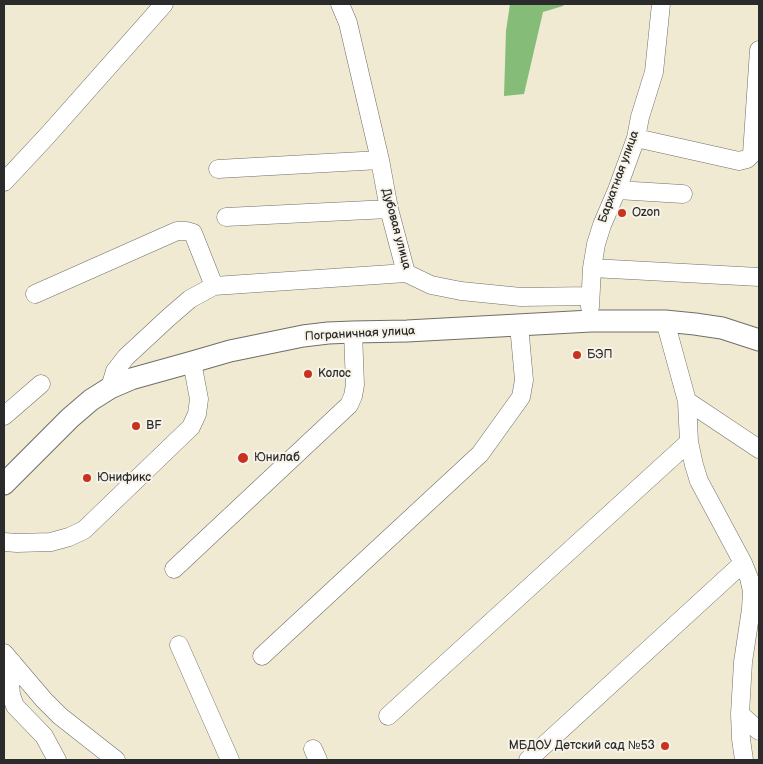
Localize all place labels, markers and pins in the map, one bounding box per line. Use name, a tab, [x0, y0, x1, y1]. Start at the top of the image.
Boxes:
place label: Ozon	[632, 206, 660, 220]
marker: Ozon	[616, 207, 628, 219]
place label: БЭП	[587, 348, 612, 362]
marker: БЭП	[571, 349, 583, 361]
place label: Колос	[318, 367, 351, 381]
marker: Колос	[302, 368, 314, 380]
place label: BF	[146, 419, 161, 433]
marker: BF	[130, 420, 142, 432]
marker: Юнилаб	[236, 451, 250, 465]
place label: Юнилаб	[254, 451, 300, 465]
place label: Юнификс	[97, 471, 151, 485]
marker: Юнификс	[81, 472, 93, 484]
place label: МБДОУ Детский сад №53	[509, 739, 655, 753]
marker: МБДОУ Детский сад №53	[659, 740, 671, 752]

